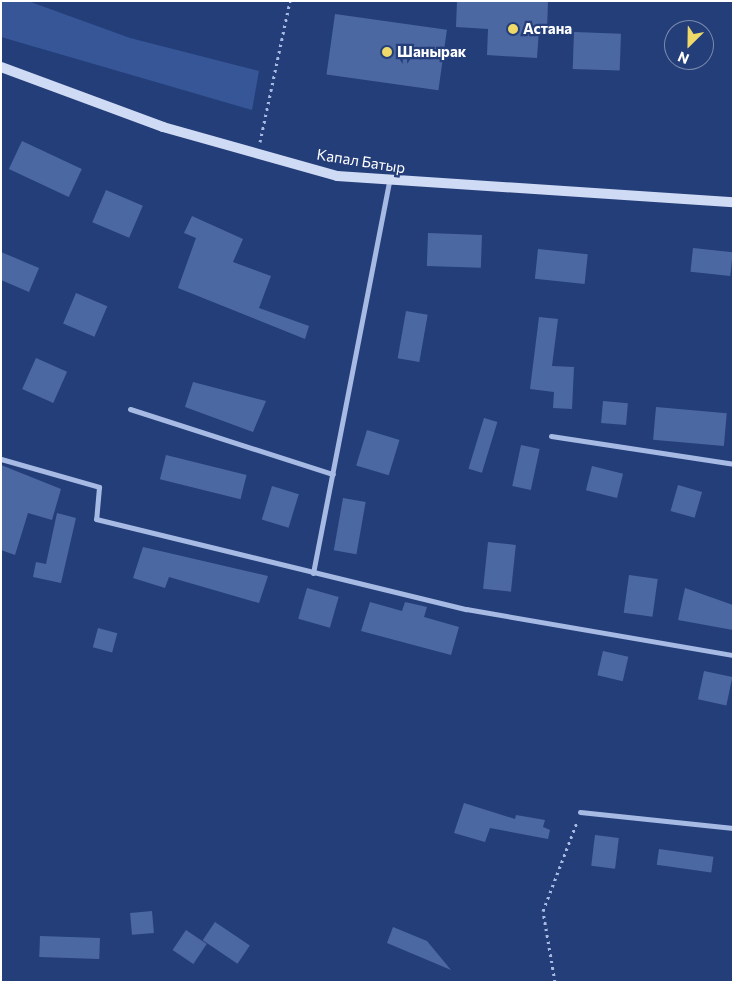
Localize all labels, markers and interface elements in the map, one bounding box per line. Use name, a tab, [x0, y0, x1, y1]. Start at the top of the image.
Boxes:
place label: Астана	[523, 20, 572, 38]
north arrow	[664, 20, 714, 70]
marker: Астана	[507, 23, 519, 35]
place label: Шанырак	[397, 43, 466, 61]
marker: Шанырак	[381, 46, 393, 58]
text: N	[675, 48, 691, 68]
street label: Капал Батыр	[315, 145, 407, 177]

